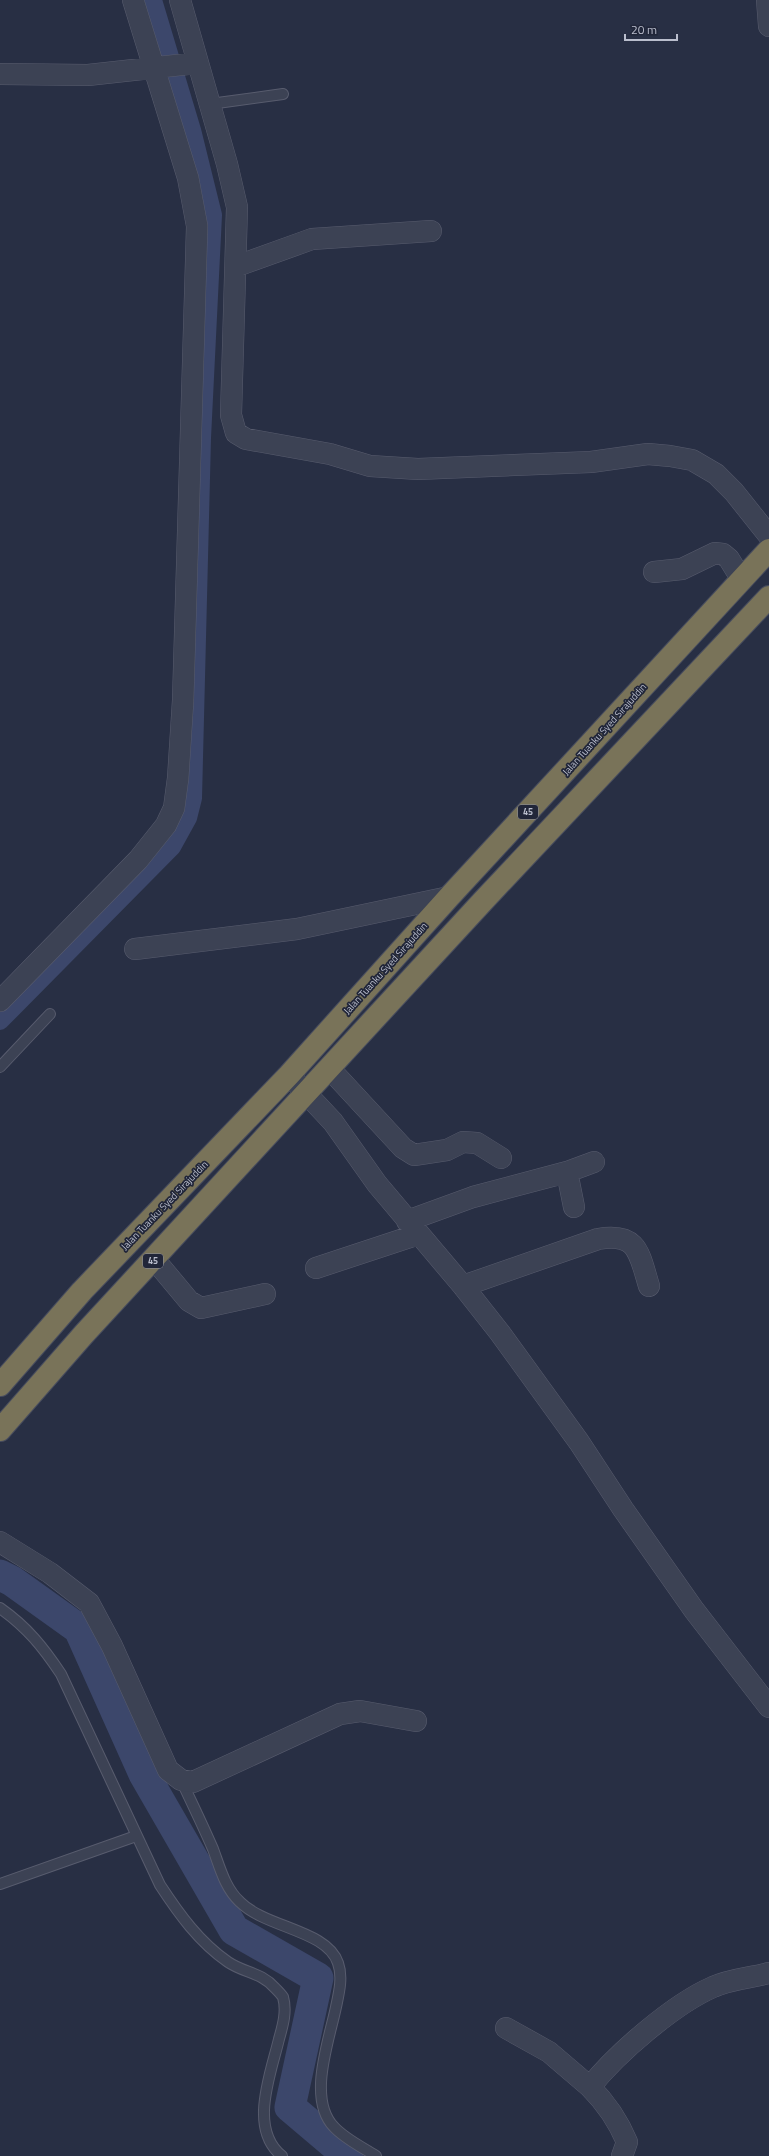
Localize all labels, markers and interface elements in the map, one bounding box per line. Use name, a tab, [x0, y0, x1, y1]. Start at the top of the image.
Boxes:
scale bar	[625, 16, 677, 42]
text: 20 m	[631, 20, 657, 39]
street label: Jalan Tuanku Syed Sirajuddin	[559, 680, 650, 779]
road number: 45	[518, 805, 538, 819]
street label: Jalan Tuanku Syed Sirajuddin	[340, 919, 431, 1018]
street label: Jalan Tuanku Syed Sirajuddin	[117, 1157, 211, 1254]
road number: 45	[143, 1254, 163, 1268]

